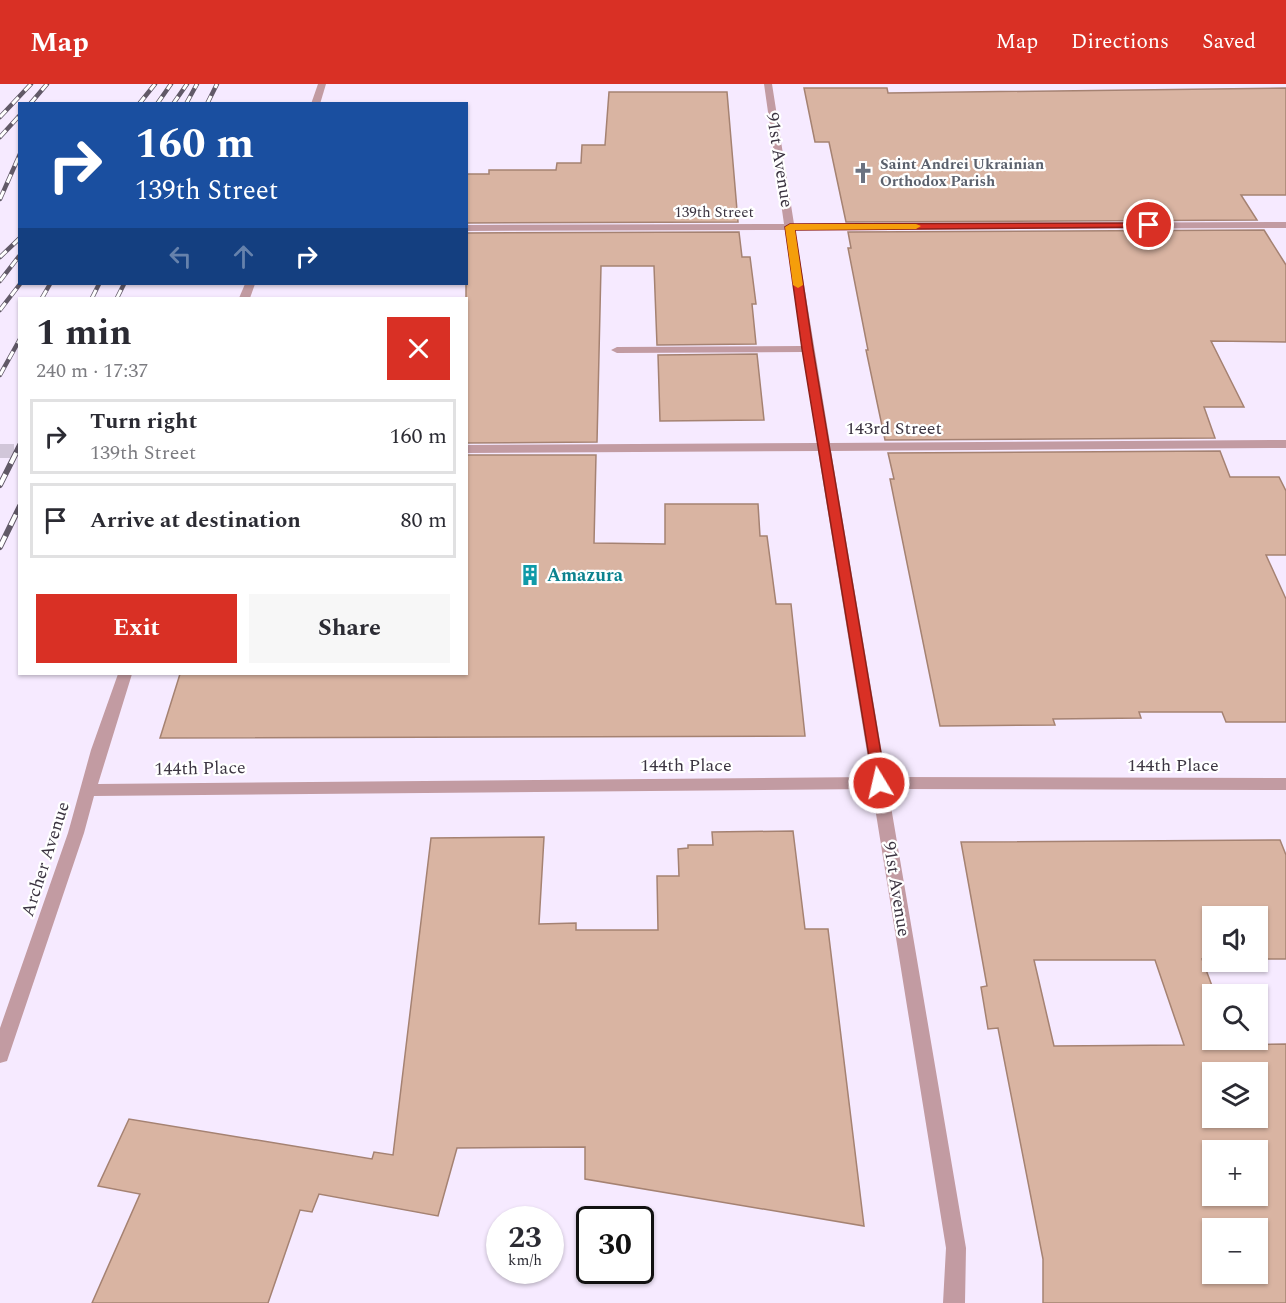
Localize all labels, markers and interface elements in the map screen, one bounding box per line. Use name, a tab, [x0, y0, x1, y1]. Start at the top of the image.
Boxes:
text: Map	[30, 21, 89, 64]
text: Map	[996, 26, 1038, 58]
text: Directions	[1071, 26, 1169, 58]
text: Saved	[1202, 26, 1256, 58]
street label: 91st Avenue	[759, 111, 800, 210]
text: 160 m	[135, 113, 254, 176]
icon: right	[36, 126, 114, 204]
place label: Saint Andrei Ukrainian Orthodox Parish	[880, 153, 1044, 193]
church icon: Saint Andrei Ukrainian Orthodox Parish	[851, 161, 875, 185]
text: 139th Street	[135, 170, 278, 212]
pin	[1123, 199, 1174, 250]
street label: 139th Street	[674, 201, 754, 224]
icon: arrive	[1132, 208, 1165, 241]
icon: left	[164, 240, 197, 273]
icon: ahead	[227, 240, 260, 273]
icon: right	[290, 240, 323, 273]
text: 1 min	[36, 306, 132, 361]
button: close	[387, 317, 450, 380]
text: 240 m · 17:37	[36, 356, 148, 386]
text: Turn right	[90, 405, 197, 438]
street label: 143rd Street	[846, 415, 942, 442]
icon: right	[39, 420, 72, 453]
text: 160 m	[390, 420, 447, 453]
text: 139th Street	[90, 438, 196, 468]
icon: arrive	[39, 504, 72, 537]
text: Arrive at destination	[90, 504, 301, 537]
text: 80 m	[401, 504, 447, 537]
place label: Amazura	[547, 562, 624, 589]
building icon: Amazura	[518, 563, 542, 587]
button: Exit	[36, 594, 237, 663]
button: Share	[249, 594, 450, 663]
position arrow	[847, 751, 911, 815]
street label: 144th Place	[640, 752, 732, 779]
street label: 144th Place	[1127, 752, 1219, 779]
street label: 144th Place	[154, 754, 246, 783]
street label: Archer Avenue	[14, 798, 77, 920]
street label: 91st Avenue	[876, 840, 917, 939]
map controls	[1202, 906, 1268, 1284]
button: sound	[1202, 906, 1268, 972]
button: search	[1202, 984, 1268, 1050]
button: layers	[1202, 1062, 1268, 1128]
button: +	[1202, 1140, 1268, 1206]
speed limit sign: 30	[576, 1206, 654, 1284]
text: 23	[508, 1215, 542, 1261]
button: −	[1202, 1218, 1268, 1284]
text: km/h	[508, 1249, 542, 1272]

